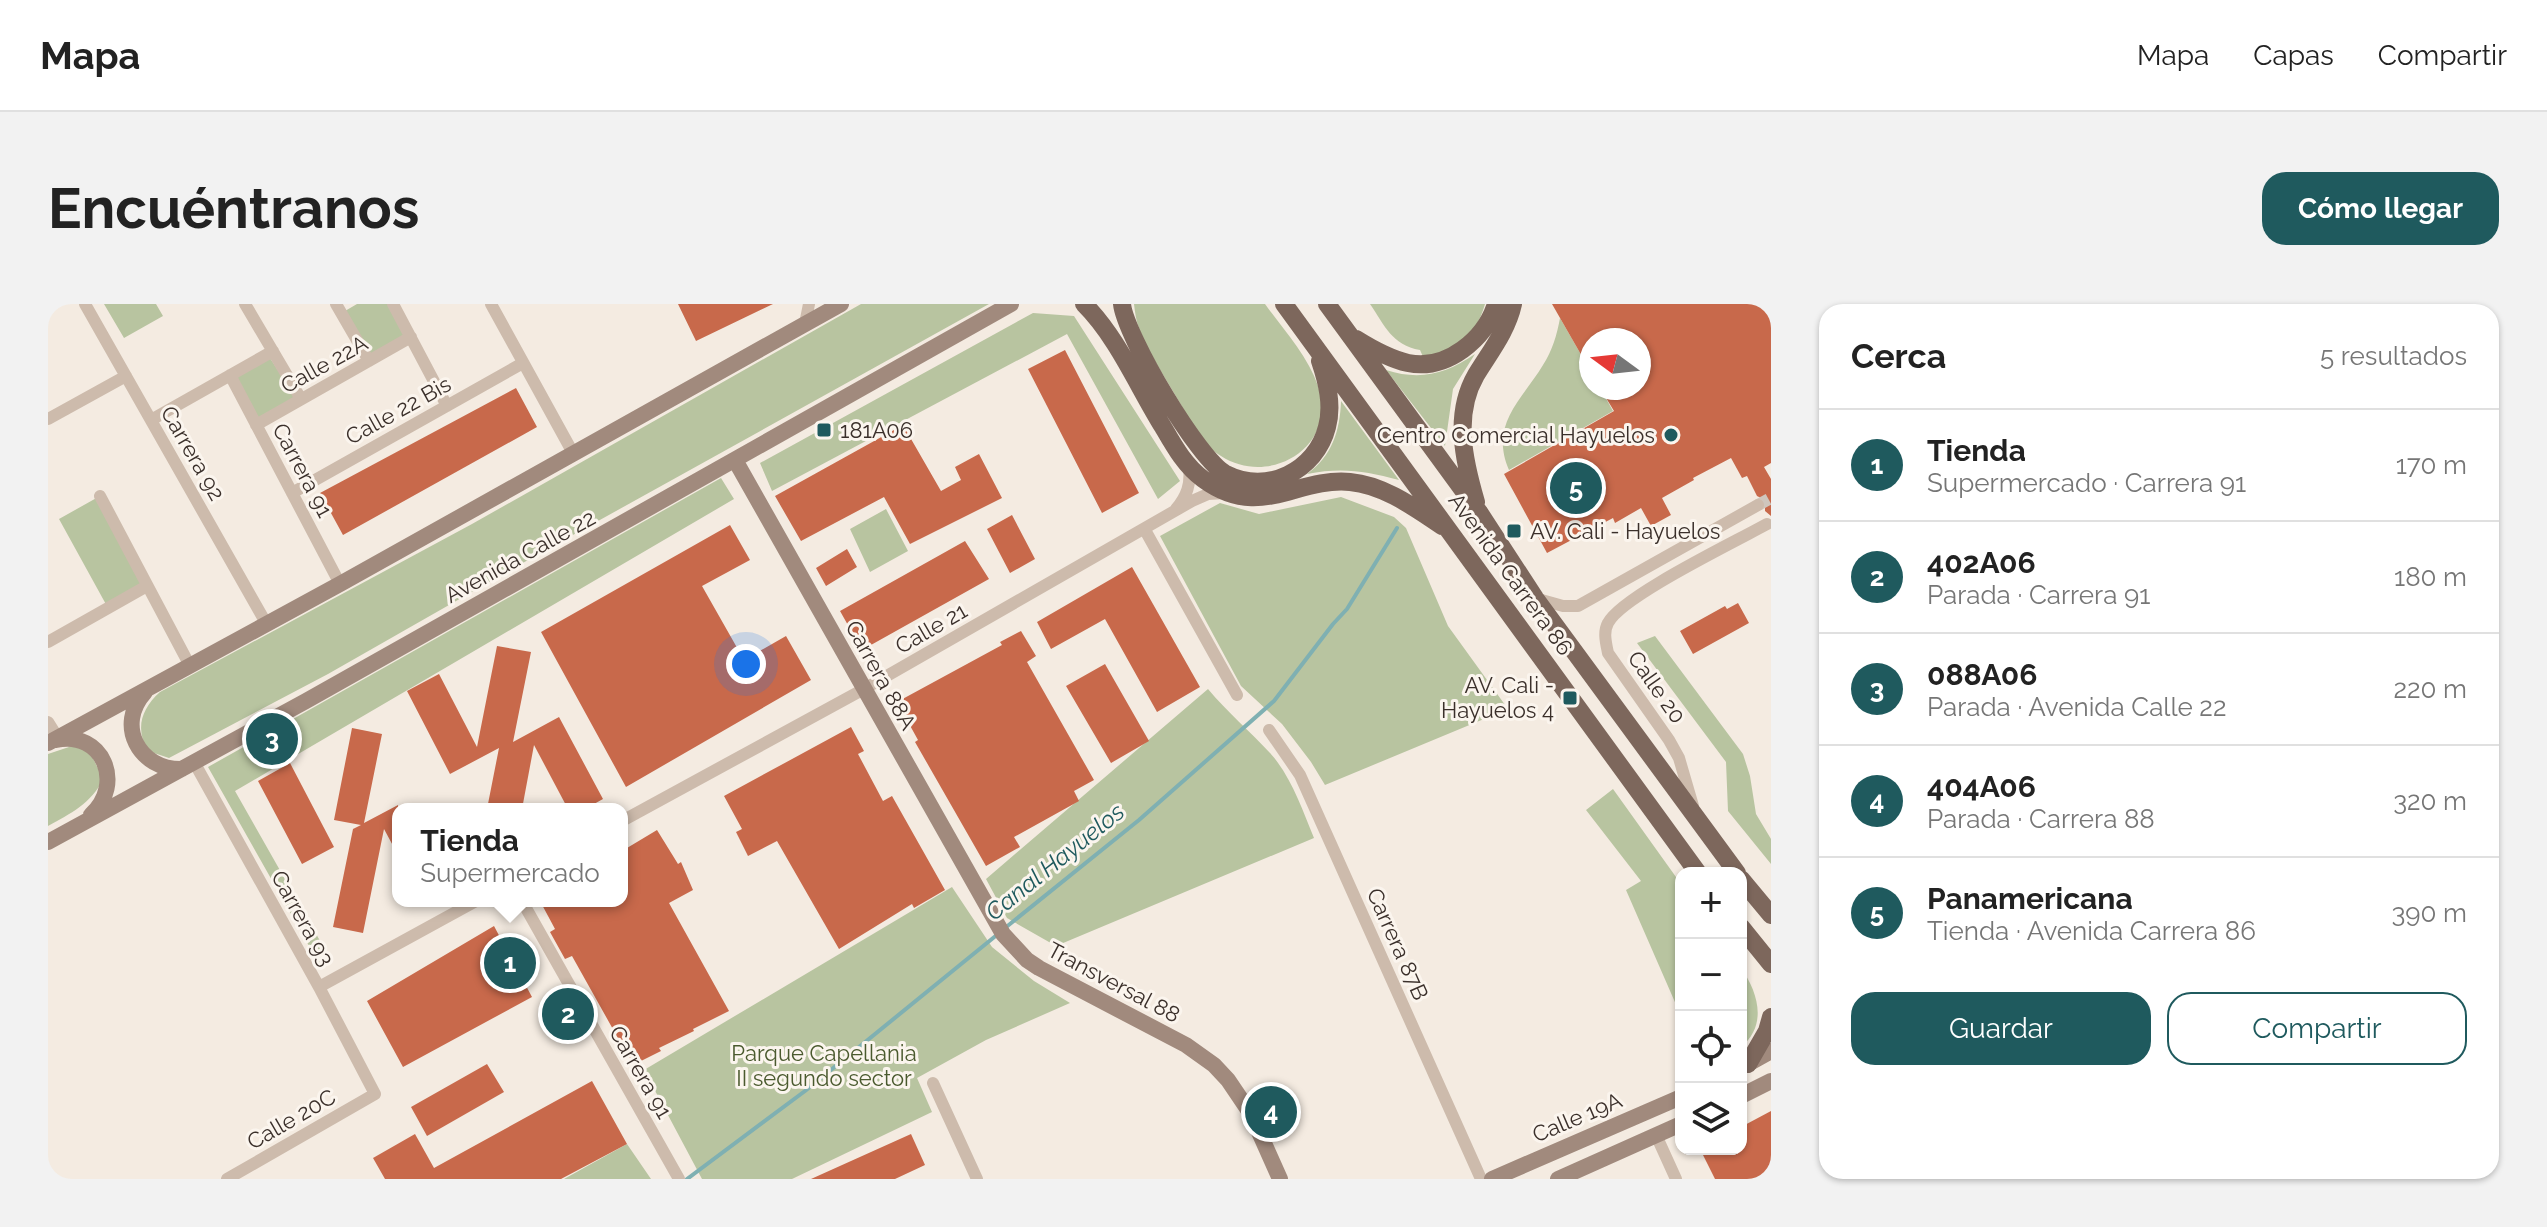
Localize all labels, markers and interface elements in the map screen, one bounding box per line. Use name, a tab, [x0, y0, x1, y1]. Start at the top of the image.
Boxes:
text: Mapa	[40, 33, 140, 78]
text: Mapa	[2137, 39, 2209, 72]
text: Capas	[2253, 39, 2334, 72]
text: Compartir	[2378, 39, 2507, 72]
button: Cómo llegar	[2262, 172, 2499, 245]
text: Encuéntranos	[48, 175, 419, 241]
north arrow	[1579, 328, 1651, 400]
street label: Calle 22A	[276, 329, 372, 398]
text: Cerca	[1851, 336, 1946, 376]
text: 5 resultados	[2320, 341, 2467, 371]
street label: Calle 22 Bis	[341, 370, 455, 450]
street label: Carrera 92	[156, 401, 230, 505]
place label: 181A06	[840, 417, 913, 443]
street label: Carrera 91	[267, 419, 339, 521]
marker: 181A06	[815, 421, 833, 439]
place label: Centro Comercial Hayuelos	[1377, 422, 1655, 448]
marker: Centro Comercial Hayuelos	[1662, 426, 1680, 444]
text: Tienda	[1927, 433, 2026, 468]
text: 1	[1871, 450, 1883, 480]
text: 170 m	[2396, 450, 2467, 480]
pin: 5	[1550, 458, 1602, 518]
text: Supermercado · Carrera 91	[1927, 468, 2246, 498]
street label: Avenida Carrera 86	[1443, 488, 1579, 660]
street label: Avenida Calle 22	[440, 504, 600, 608]
place label: AV. Cali - Hayuelos	[1530, 518, 1720, 544]
marker: AV. Cali - Hayuelos	[1505, 522, 1523, 540]
text: 402A06	[1927, 545, 2036, 580]
text: 2	[1870, 562, 1884, 592]
text: 180 m	[2394, 562, 2467, 592]
text: Parada · Carrera 91	[1927, 580, 2150, 610]
street label: Calle 21	[891, 597, 971, 659]
street label: Carrera 88A	[840, 616, 922, 734]
your location	[726, 644, 766, 684]
street label: Calle 20	[1623, 646, 1691, 728]
text: 088A06	[1927, 657, 2038, 692]
place label: AV. Cali - Hayuelos 4	[1441, 672, 1554, 723]
text: 3	[1870, 674, 1884, 704]
text: 220 m	[2393, 674, 2467, 704]
marker: AV. Cali - Hayuelos 4	[1561, 689, 1579, 707]
text: Parada · Avenida Calle 22	[1927, 692, 2226, 722]
pin: 3	[246, 709, 298, 769]
text: 404A06	[1927, 769, 2036, 804]
text: 4	[1870, 786, 1884, 816]
text: 320 m	[2393, 786, 2467, 816]
water label: Canal Hayuelos	[979, 797, 1130, 926]
popup	[392, 803, 628, 907]
text: Parada · Carrera 88	[1927, 804, 2155, 834]
text: Tienda	[420, 823, 519, 858]
text: Supermercado	[420, 858, 600, 888]
street label: Carrera 93	[266, 866, 340, 970]
map controls	[1675, 867, 1747, 1155]
button: +	[1675, 867, 1747, 939]
text: Panamericana	[1927, 881, 2133, 916]
street label: Carrera 87B	[1362, 884, 1434, 1004]
text: 5	[1870, 898, 1884, 928]
text: 390 m	[2391, 898, 2467, 928]
text: Tienda · Avenida Carrera 86	[1927, 916, 2256, 946]
pin: 1	[484, 933, 536, 993]
street label: Transversal 88	[1043, 936, 1185, 1028]
button: −	[1675, 939, 1747, 1011]
pin: 2	[542, 984, 594, 1044]
button: Guardar	[1851, 992, 2151, 1065]
button: Compartir	[2167, 992, 2467, 1065]
button: locate	[1675, 1011, 1747, 1083]
street label: Carrera 91	[604, 1021, 678, 1123]
park label: Parque Capellania II segundo sector	[731, 1040, 917, 1091]
pin: 4	[1245, 1082, 1297, 1142]
street label: Calle 20C	[242, 1083, 340, 1155]
button: layers	[1675, 1083, 1747, 1155]
street label: Calle 19A	[1528, 1086, 1626, 1147]

